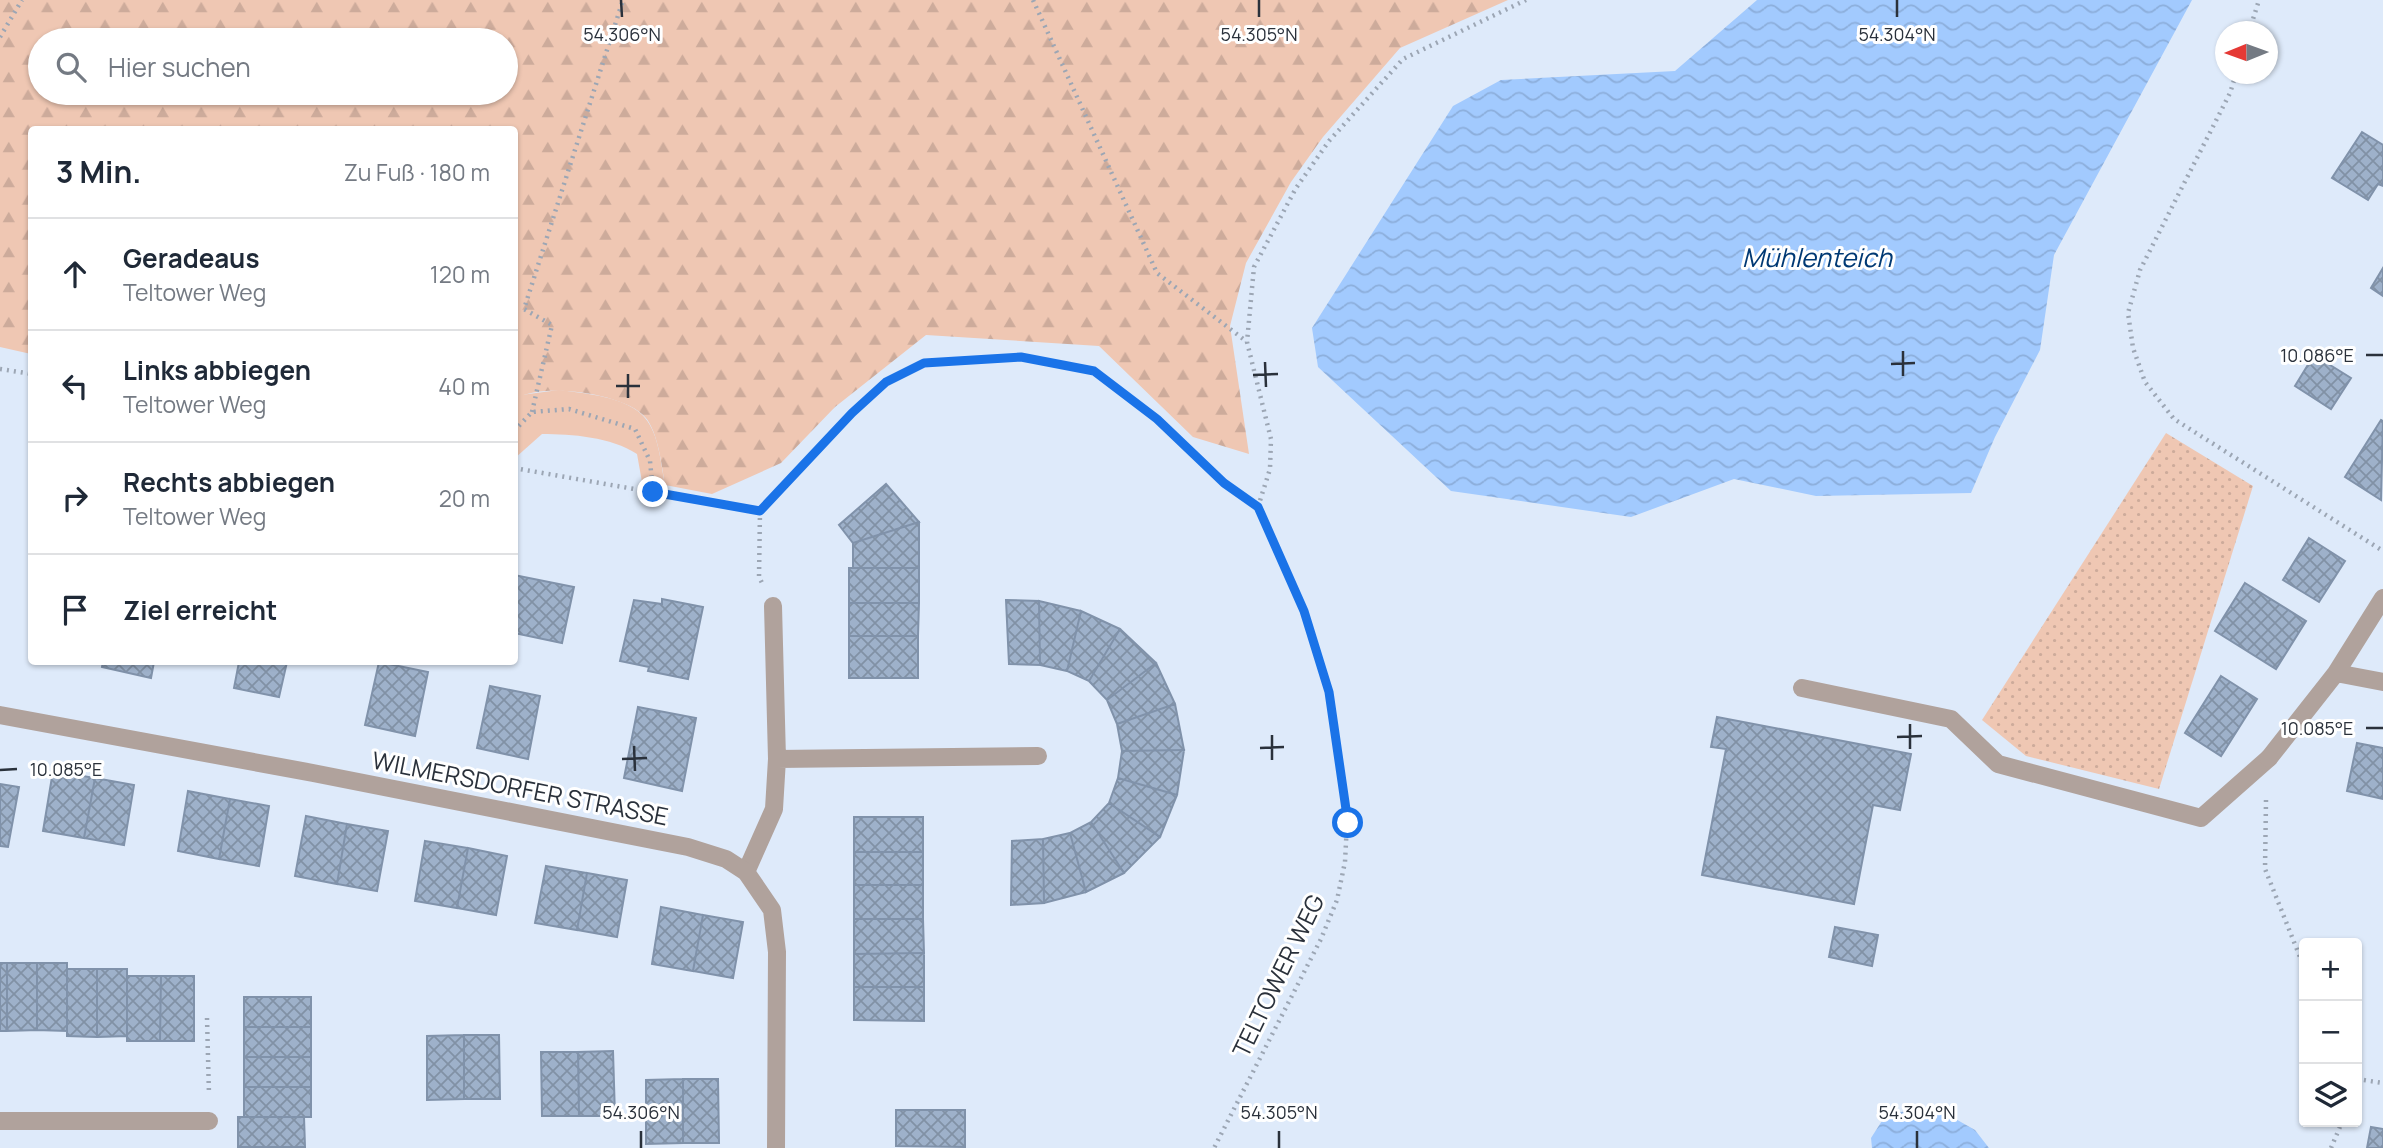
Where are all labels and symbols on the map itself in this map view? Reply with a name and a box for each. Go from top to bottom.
north arrow [2215,21,2278,84]
text: 54.306°N [583,22,661,46]
text: 54.305°N [1221,22,1297,46]
text: 54.304°N [1858,22,1936,46]
water label: Mühlenteich [1742,239,1894,275]
text: 10.086°E [2280,343,2354,367]
route end [637,476,668,507]
text: 10.085°E [2281,716,2353,740]
street label: WILMERSDORFER STRASSE [369,743,671,832]
text: 10.085°E [30,757,102,781]
route start [1332,807,1363,838]
street label: TELTOWER WEG [1224,888,1331,1062]
text: 54.306°N [602,1100,680,1124]
text: 54.305°N [1241,1100,1317,1124]
text: 54.304°N [1878,1100,1956,1124]

